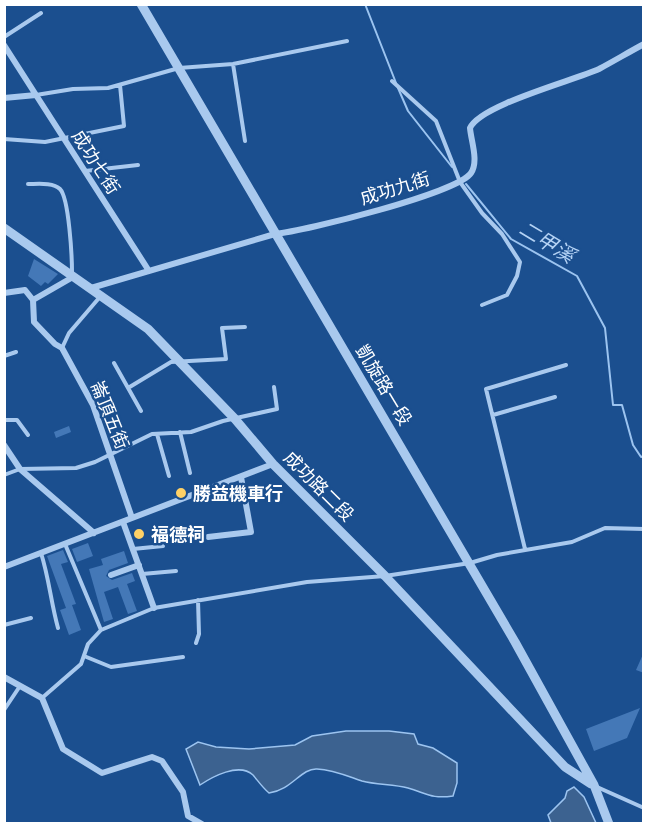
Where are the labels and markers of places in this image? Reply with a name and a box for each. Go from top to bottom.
place label: 勝益機車行 [193,483,283,504]
marker: 勝益機車行 [174,486,188,500]
place label: 福德祠 [151,524,205,545]
marker: 福德祠 [132,527,146,541]

